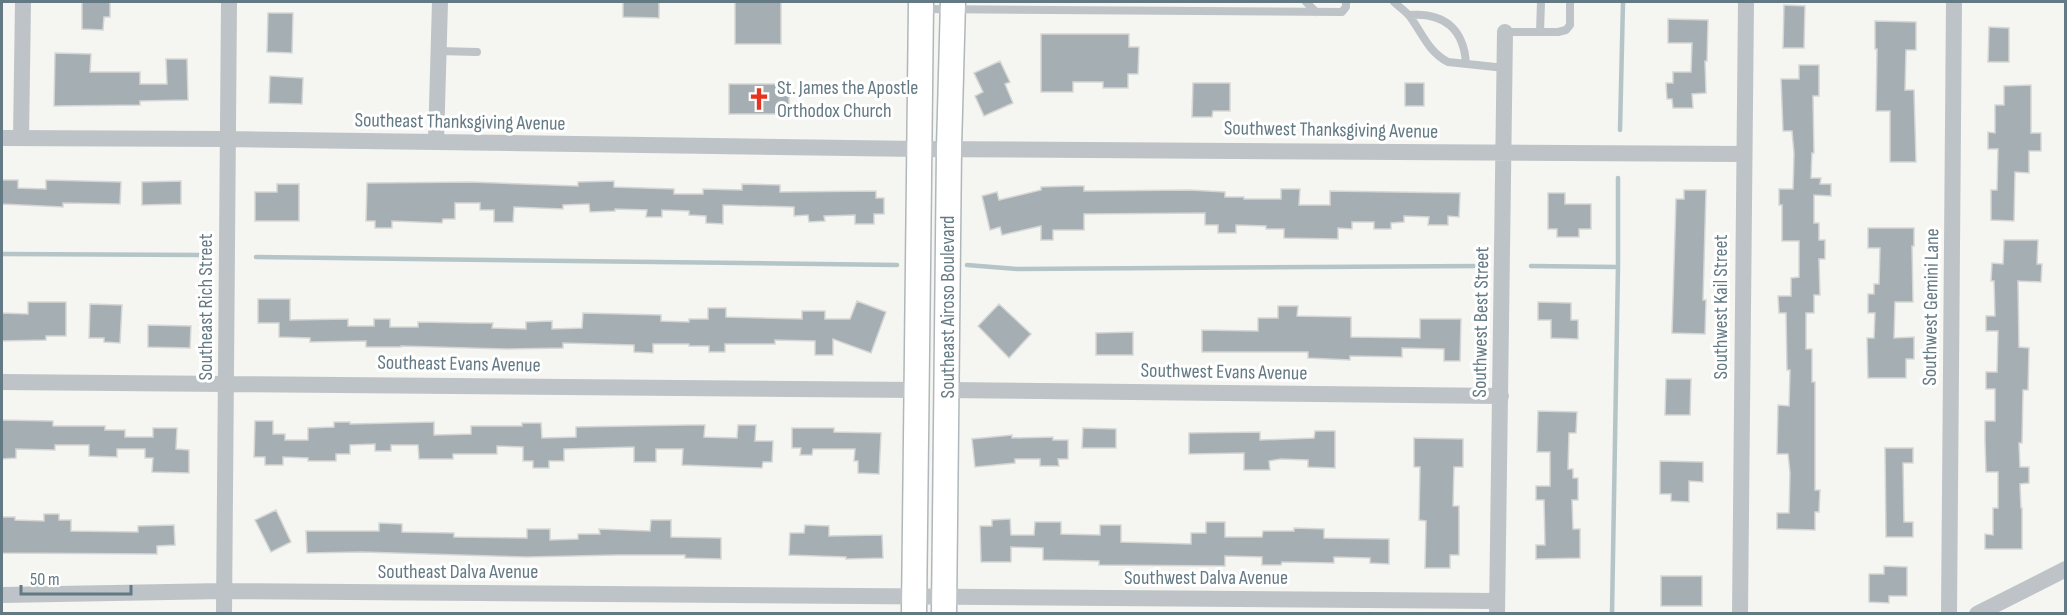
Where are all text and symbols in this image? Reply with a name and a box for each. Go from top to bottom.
place label: St. James the Apostle Orthodox Church [777,76,918,123]
church icon: St. James the Apostle Orthodox Church [746,86,772,112]
street label: Southeast Thanksgiving Avenue [354,108,566,136]
street label: Southwest Thanksgiving Avenue [1224,116,1438,144]
street label: Southeast Airoso Boulevard [936,216,960,398]
street label: Southwest Gemini Lane [1918,228,1944,386]
street label: Southeast Rich Street [194,234,218,380]
street label: Southwest Kail Street [1709,235,1733,379]
street label: Southwest Best Street [1468,246,1494,398]
street label: Southeast Evans Avenue [377,351,541,377]
street label: Southwest Evans Avenue [1140,359,1308,385]
scale bar [21,558,130,596]
street label: Southeast Dalva Avenue [378,560,538,584]
street label: Southwest Dalva Avenue [1124,566,1288,590]
text: 50 m [30,569,60,590]

